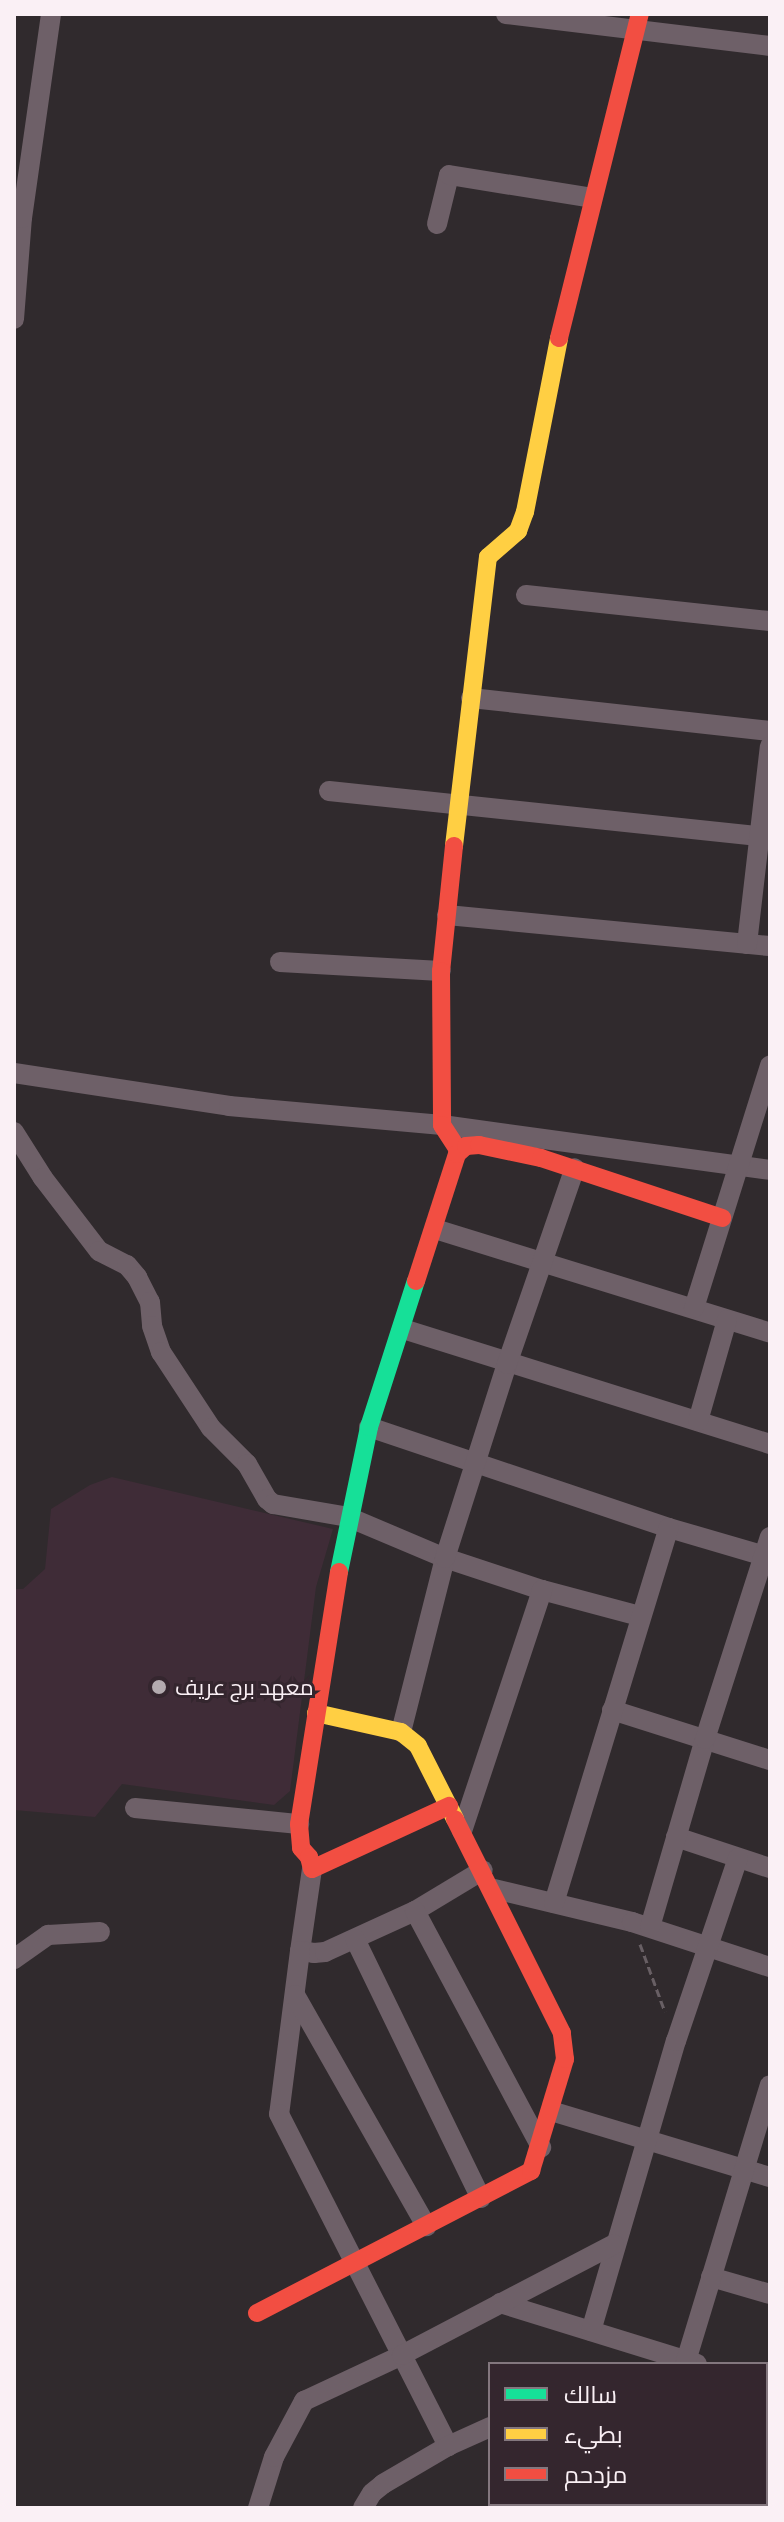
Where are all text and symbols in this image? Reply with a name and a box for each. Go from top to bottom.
place label: معهد برج عريف [175,1674,314,1700]
marker: معهد برج عريف [150,1678,168,1696]
legend [488,2362,768,2506]
text: سالك [564,2379,617,2408]
text: بطيء [564,2419,623,2448]
text: مزدحم [564,2459,627,2488]

